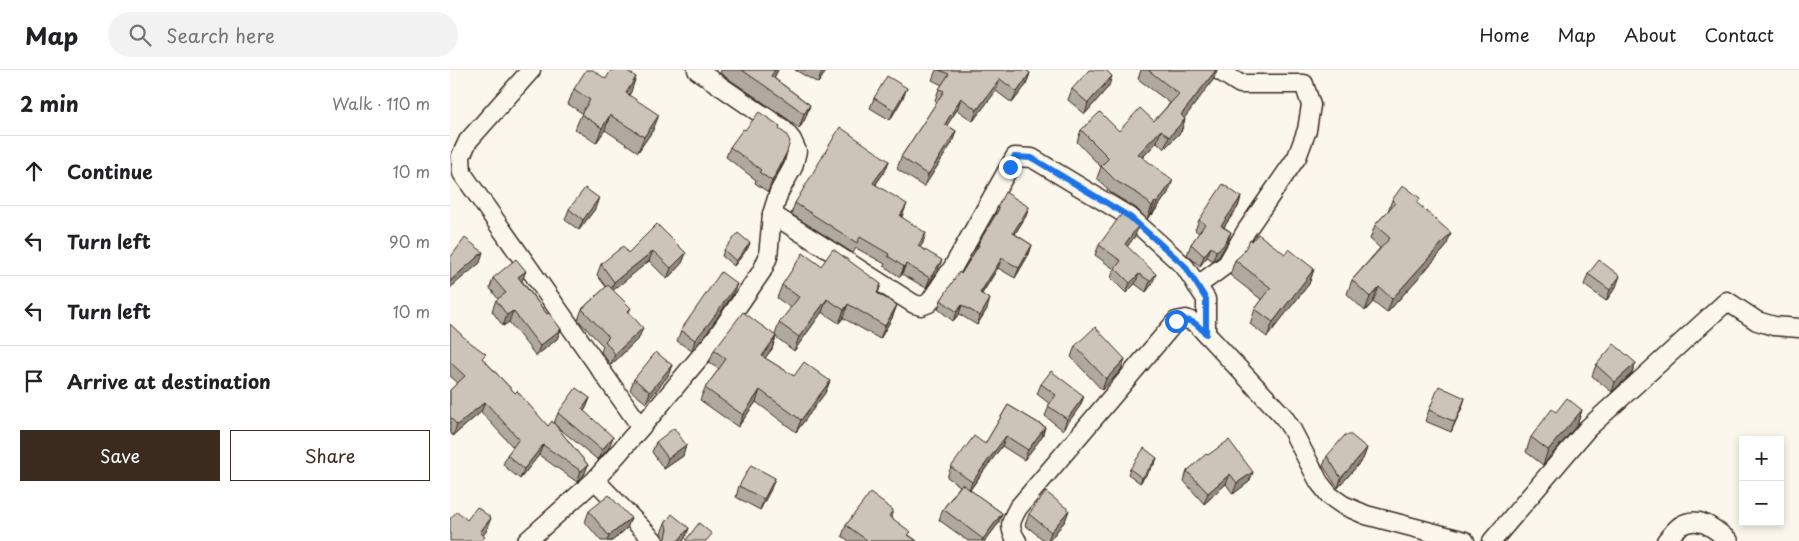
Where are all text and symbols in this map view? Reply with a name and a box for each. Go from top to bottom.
search box [108,12,458,57]
text: Map [25,17,78,53]
icon: search [126,21,154,49]
text: Search here [166,21,275,49]
text: Home [1479,21,1529,48]
text: Map [1557,21,1596,48]
text: About [1624,21,1676,48]
text: Contact [1704,21,1774,48]
text: 2 min [20,87,79,119]
text: Walk · 110 m [332,91,430,115]
route end [999,156,1022,179]
icon: ahead [20,157,48,185]
text: Continue [67,157,153,185]
text: 10 m [393,159,430,183]
icon: left [20,227,48,255]
text: Turn left [67,227,151,255]
text: 90 m [389,229,430,253]
icon: left [20,297,48,325]
text: Turn left [67,297,151,325]
text: 10 m [393,299,430,323]
route start [1165,310,1188,333]
icon: arrive [20,367,48,395]
text: Arrive at destination [67,367,271,395]
button: Save [20,430,220,481]
button: Share [230,430,430,481]
map controls [1739,436,1784,526]
button: + [1739,436,1784,481]
button: − [1739,481,1784,526]

